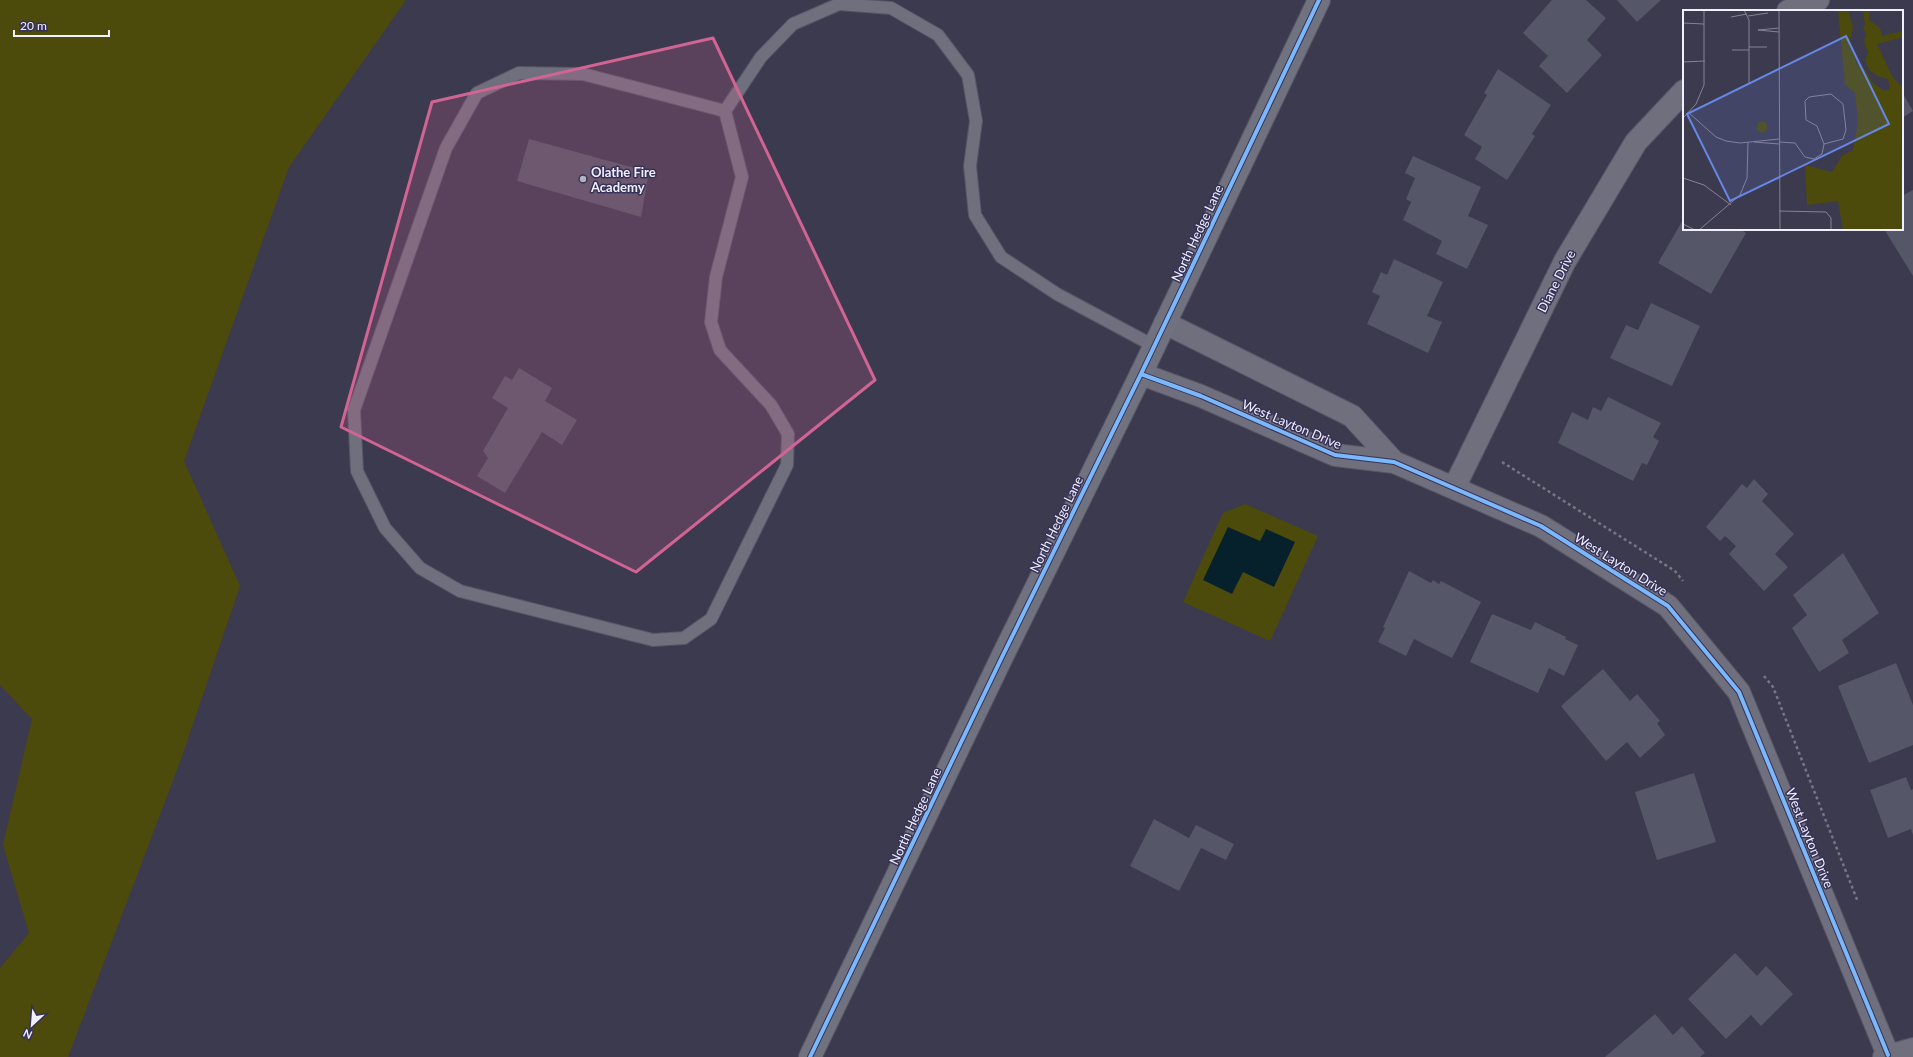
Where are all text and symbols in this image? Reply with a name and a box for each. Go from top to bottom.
inset map [1683,10,1903,230]
scale bar [14,12,109,38]
text: 20 m [20,18,47,33]
place label: Olathe Fire Academy [590,164,656,195]
marker: Olathe Fire Academy [578,174,588,184]
street label: North Hedge Lane [1168,182,1227,284]
street label: Diane Drive [1533,247,1579,315]
street label: West Layton Drive [1240,396,1344,452]
street label: North Hedge Lane [1026,473,1086,575]
street label: West Layton Drive [1572,529,1670,599]
street label: North Hedge Lane [886,765,945,867]
street label: West Layton Drive [1783,786,1837,890]
north arrow [12,1005,52,1045]
text: N [21,1027,34,1042]

